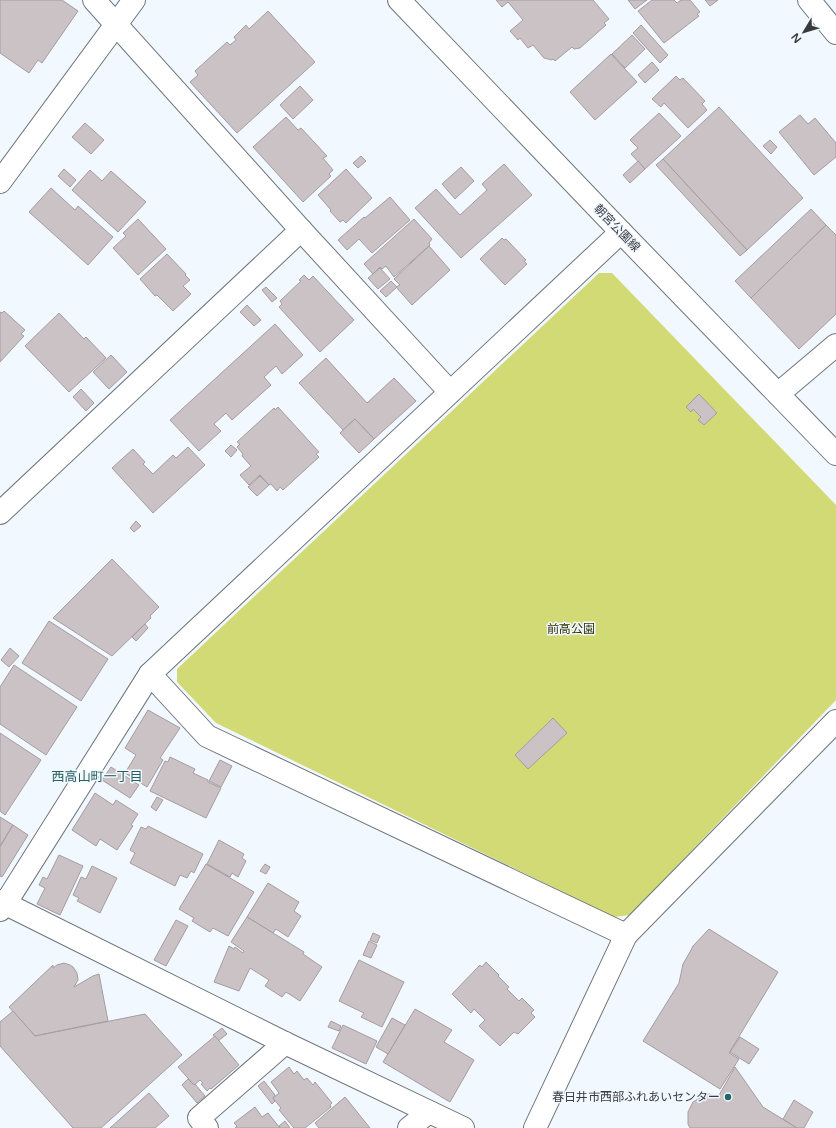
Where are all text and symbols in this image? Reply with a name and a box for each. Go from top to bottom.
north arrow [784,12,824,52]
text: N [789,30,804,45]
street label: 朝宮公園線 [591,202,643,254]
park label: 前高公園 [547,622,595,636]
district label: 西高山町一丁目 [51,769,143,785]
place label: 春日井市西部ふれあいセンター [552,1090,720,1104]
marker: 春日井市西部ふれあいセンター [723,1092,733,1102]

